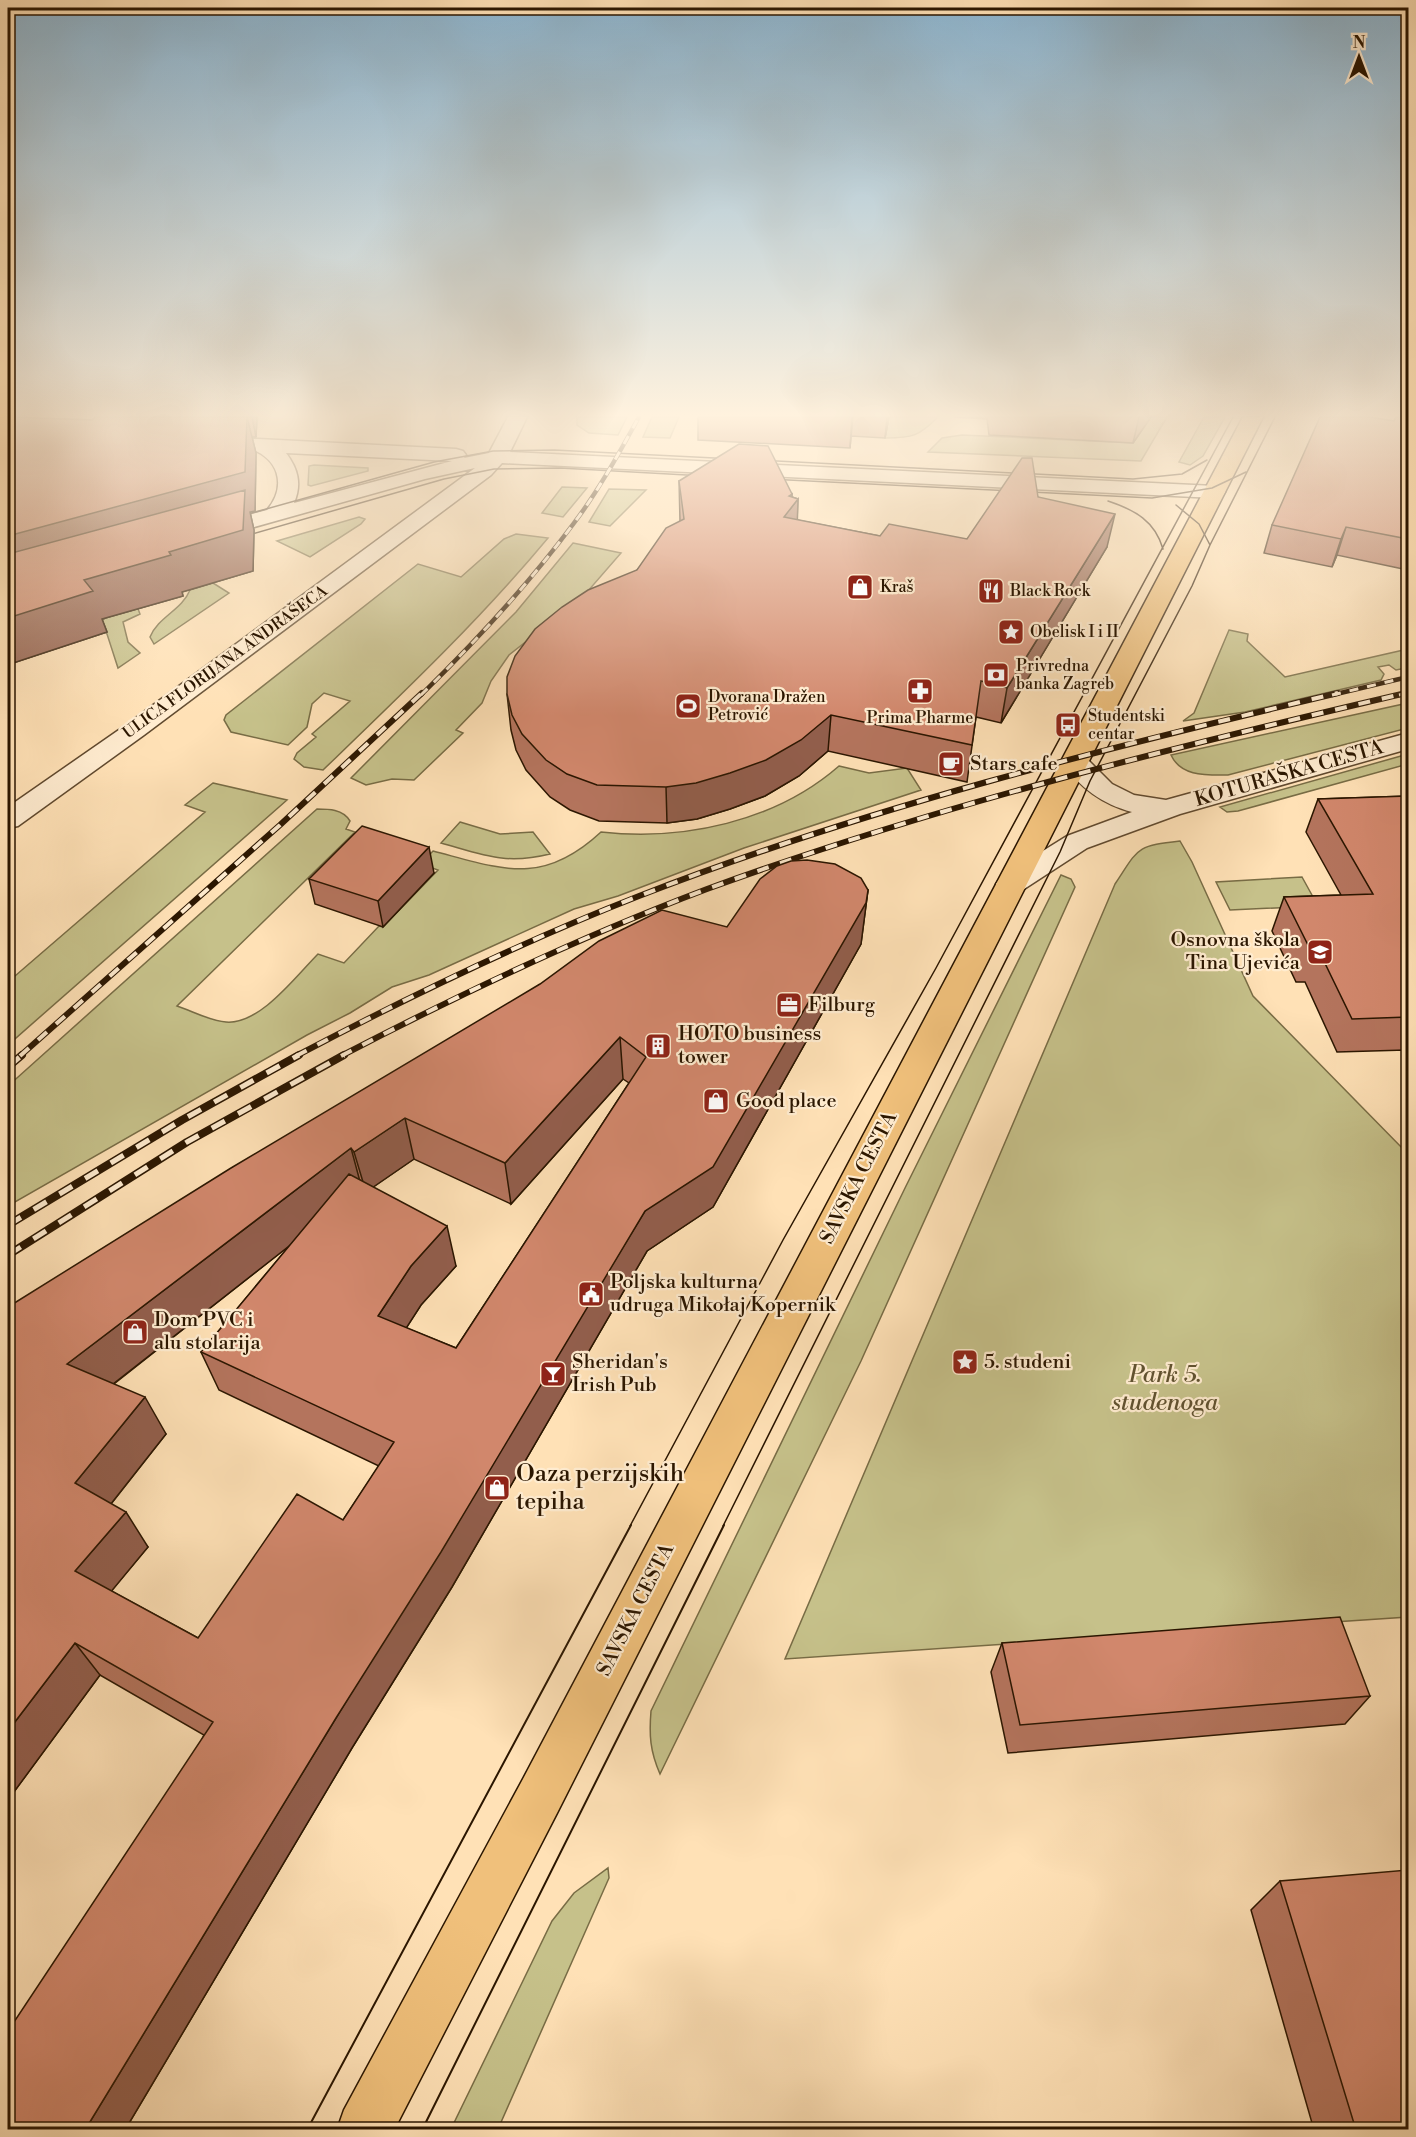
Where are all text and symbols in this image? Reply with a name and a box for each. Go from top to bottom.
north arrow [1329,27,1389,87]
text: N [1353,33,1366,53]
shop icon: Kraš [845,572,875,602]
restaurant icon: Black Rock [976,576,1006,606]
place label: Kraš [880,577,914,597]
street label: ULICA FLORIJANA ANDRAŠECA [118,579,332,743]
place label: Black Rock [1009,581,1092,601]
place icon: Obelisk I i II [996,617,1026,647]
place label: Obelisk I i II [1030,622,1118,642]
place label: Privredna banka Zagreb [1016,656,1114,694]
bank icon: Privredna banka Zagreb [981,660,1011,690]
pharmacy icon: Prima Pharme [905,676,935,706]
place label: Dvorana Dražen Petrović [708,687,826,725]
sports icon: Dvorana Dražen Petrović [673,691,703,721]
place label: Studentski centar [1088,706,1165,744]
place label: Prima Pharme [867,708,973,728]
bus stop icon: Studentski centar [1053,710,1083,740]
street label: KOTURAŠKA CESTA [1192,734,1387,813]
cafe icon: Stars cafe [936,749,966,779]
place label: Stars cafe [970,752,1058,777]
place label: Osnovna škola Tina Ujevića [1170,928,1301,976]
school or university icon: Osnovna škola Tina Ujevića [1305,937,1335,967]
office icon: Filburg [774,990,804,1020]
place label: Filburg [808,993,876,1018]
place label: HOTO business tower [678,1022,821,1070]
building icon: HOTO business tower [643,1031,673,1061]
shop icon: Good place [701,1086,731,1116]
place label: Good place [736,1089,837,1114]
street label: SAVSKA CESTA [815,1106,904,1248]
place label: Poljska kulturna udruga Mikołaj Kopernik [610,1270,837,1318]
public building icon: Poljska kulturna udruga Mikołaj Kopernik [576,1279,606,1309]
place label: Dom PVC i alu stolarija [154,1308,261,1356]
shop icon: Dom PVC i alu stolarija [120,1317,150,1347]
place icon: 5. studeni [950,1347,980,1377]
place label: Sheridan's Irish Pub [572,1350,668,1398]
place label: 5. studeni [984,1350,1071,1375]
bar icon: Sheridan's Irish Pub [538,1359,568,1389]
park label: Park 5. studenoga [1111,1360,1219,1418]
place label: Oaza perzijskih tepiha [516,1459,684,1517]
shop icon: Oaza perzijskih tepiha [482,1473,512,1503]
street label: SAVSKA CESTA [592,1538,681,1680]

